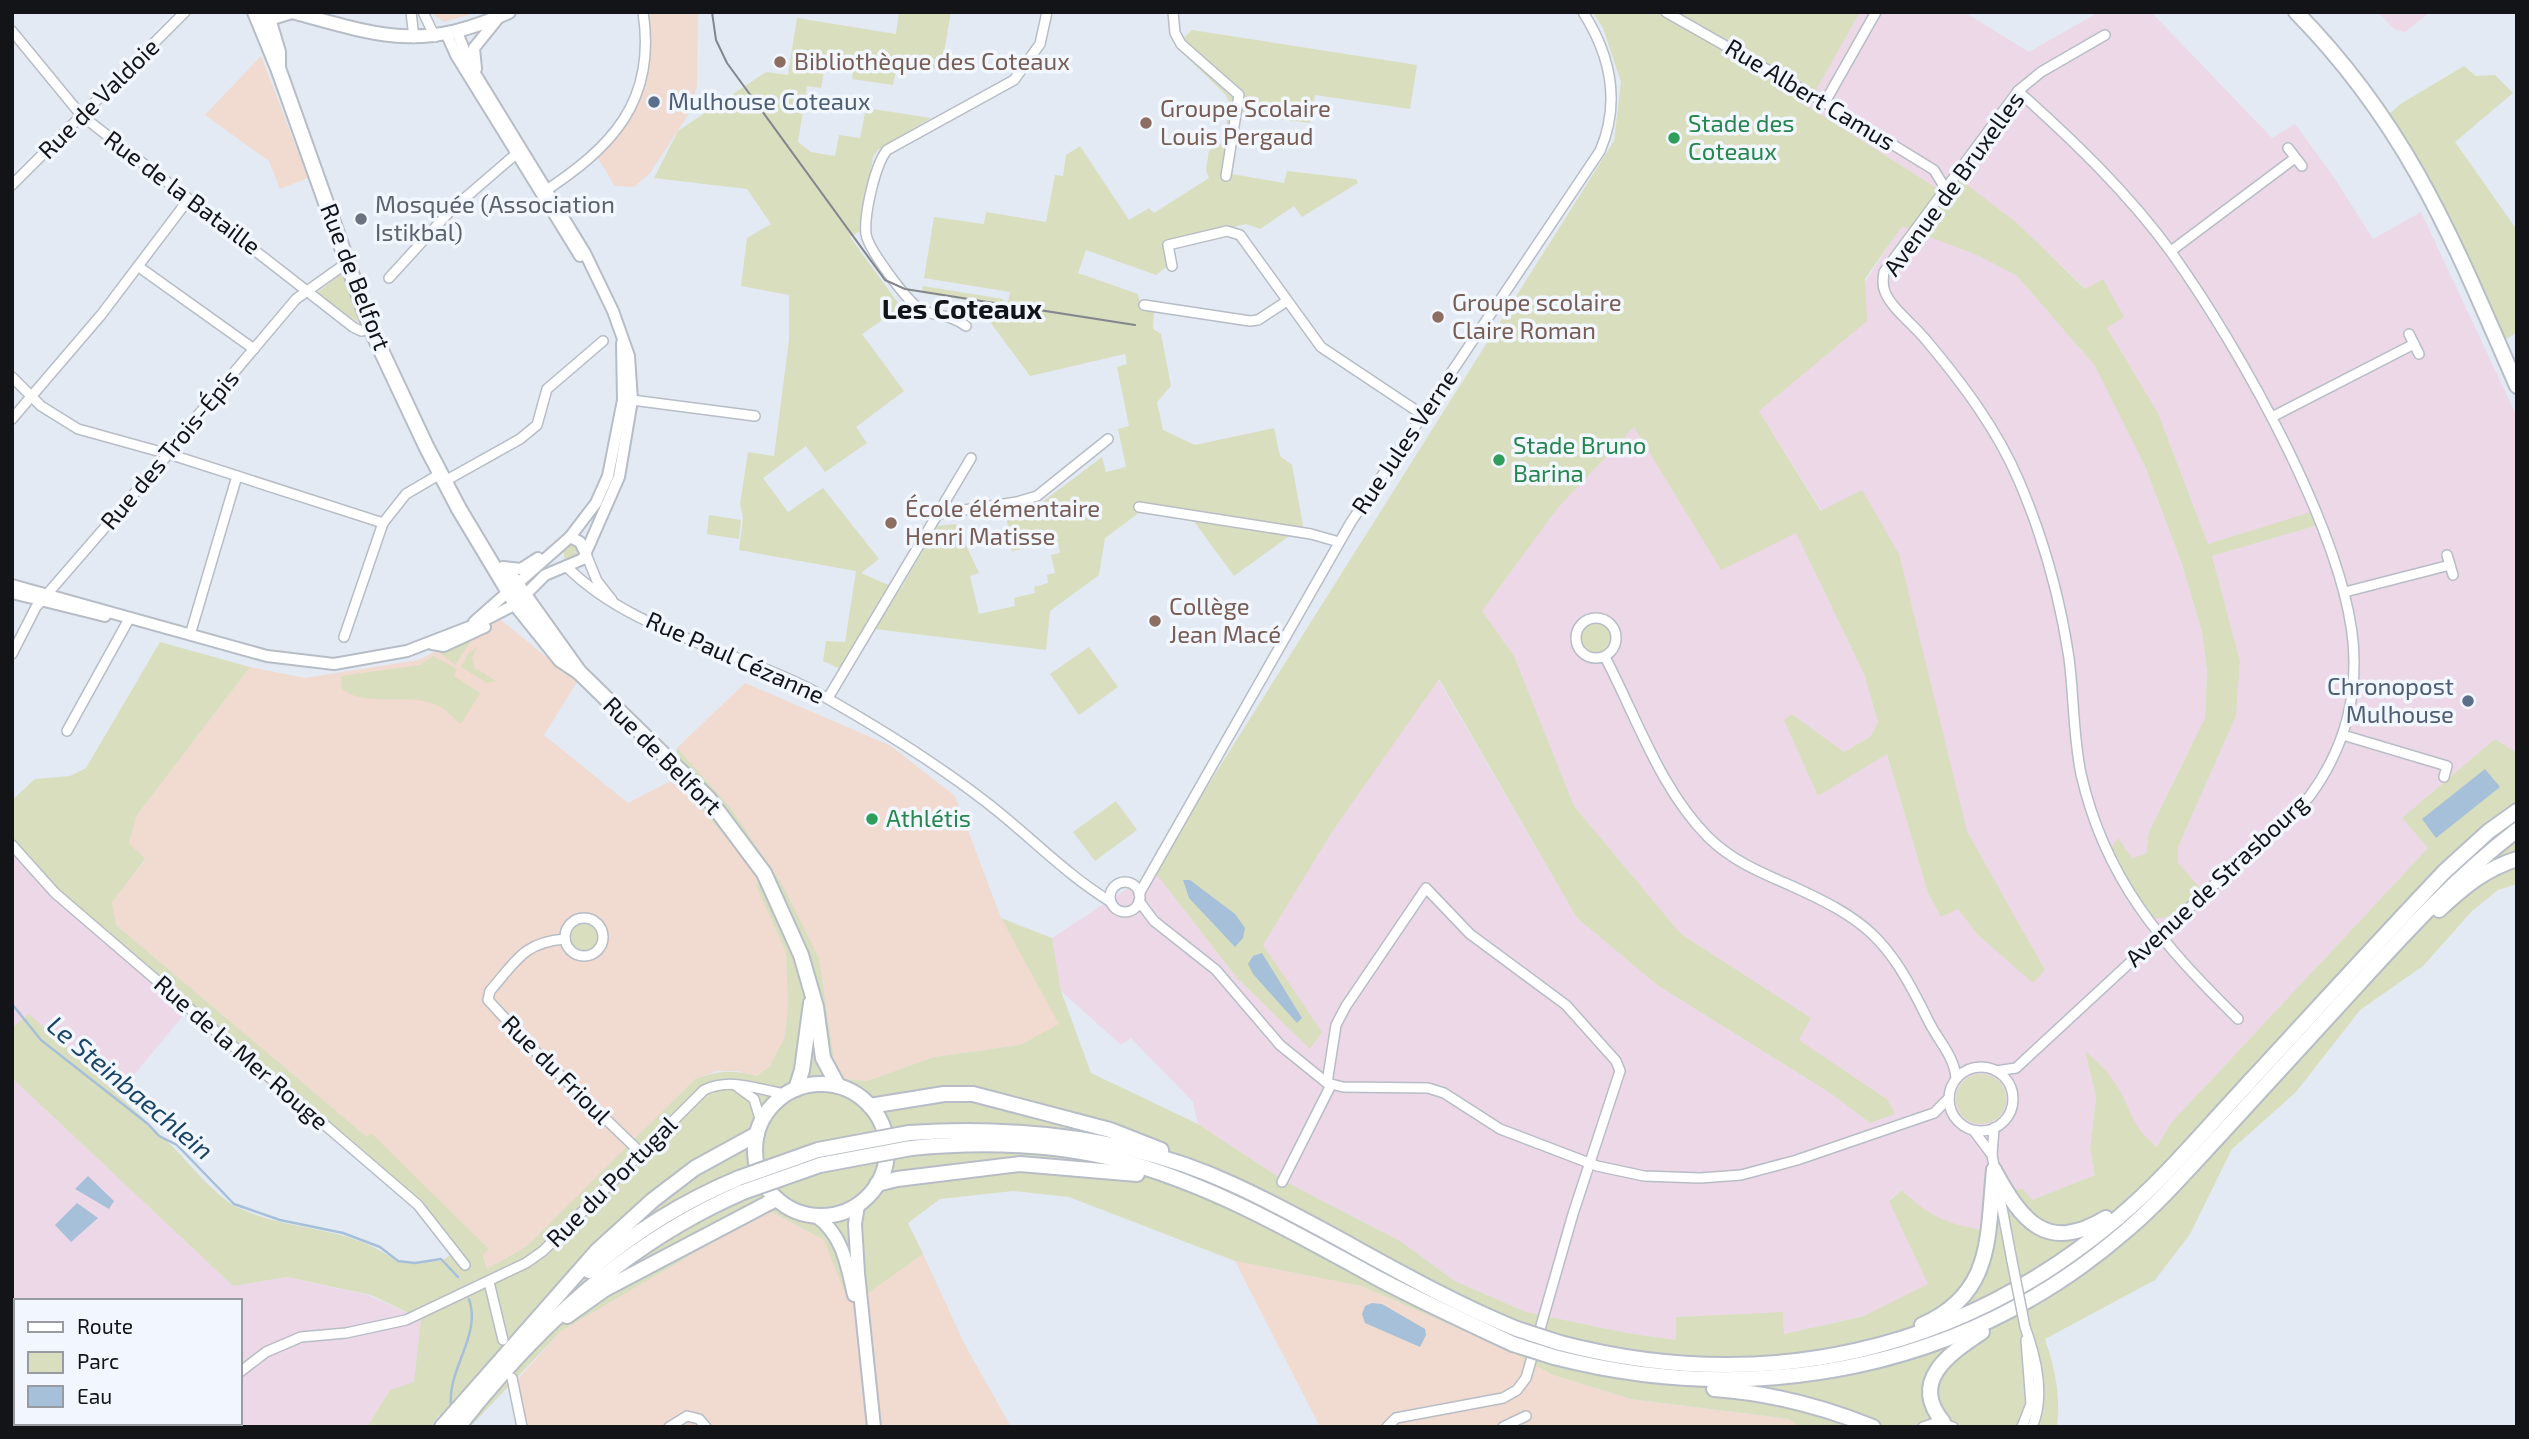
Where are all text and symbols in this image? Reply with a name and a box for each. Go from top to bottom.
street label: Rue de Valdoie [32,32,164,164]
street label: Rue Albert Camus [1721,32,1901,156]
place label: Bibliothèque des Coteaux [794,46,1070,75]
marker: Bibliothèque des Coteaux [772,54,788,70]
street label: Avenue de Bruxelles [1876,85,2029,281]
place label: Mulhouse Coteaux [668,86,871,115]
place label: Groupe Scolaire Louis Pergaud [1160,93,1331,150]
marker: Mulhouse Coteaux [646,94,662,110]
place label: Stade des Coteaux [1688,108,1794,165]
marker: Groupe Scolaire Louis Pergaud [1138,115,1154,131]
street label: Rue de la Bataille [99,124,267,260]
marker: Stade des Coteaux [1666,130,1682,146]
place label: Mosquée (Association Istikbal) [375,189,615,246]
street label: Rue de Belfort [315,199,398,354]
marker: Mosquée (Association Istikbal) [353,211,369,227]
place label: Groupe scolaire Claire Roman [1452,287,1622,344]
district label: Les Coteaux [882,291,1042,325]
marker: Groupe scolaire Claire Roman [1430,309,1446,325]
street label: Rue des Trois-Épis [94,363,244,535]
street label: Rue Jules Verne [1345,363,1463,519]
place label: Stade Bruno Barina [1513,430,1646,487]
marker: Stade Bruno Barina [1491,452,1507,468]
place label: École élémentaire Henri Matisse [905,493,1100,550]
marker: École élémentaire Henri Matisse [883,515,899,531]
place label: Collège Jean Macé [1169,591,1281,648]
street label: Rue Paul Cézanne [642,604,829,709]
marker: Collège Jean Macé [1147,613,1163,629]
place label: Chronopost Mulhouse [2327,671,2454,728]
street label: Rue de Belfort [598,690,728,820]
marker: Chronopost Mulhouse [2460,693,2476,709]
street label: Avenue de Strasbourg [2119,788,2313,972]
place label: Athlétis [886,803,971,832]
marker: Athlétis [864,811,880,827]
street label: Rue de la Mer Rouge [149,968,335,1135]
street label: Rue du Frioul [497,1008,618,1129]
water label: Le Steinbaechlein [42,1009,220,1165]
street label: Rue du Portugal [539,1109,682,1252]
legend [14,1299,242,1425]
text: Route [77,1313,133,1338]
text: Parc [77,1348,119,1373]
text: Eau [77,1383,112,1408]

